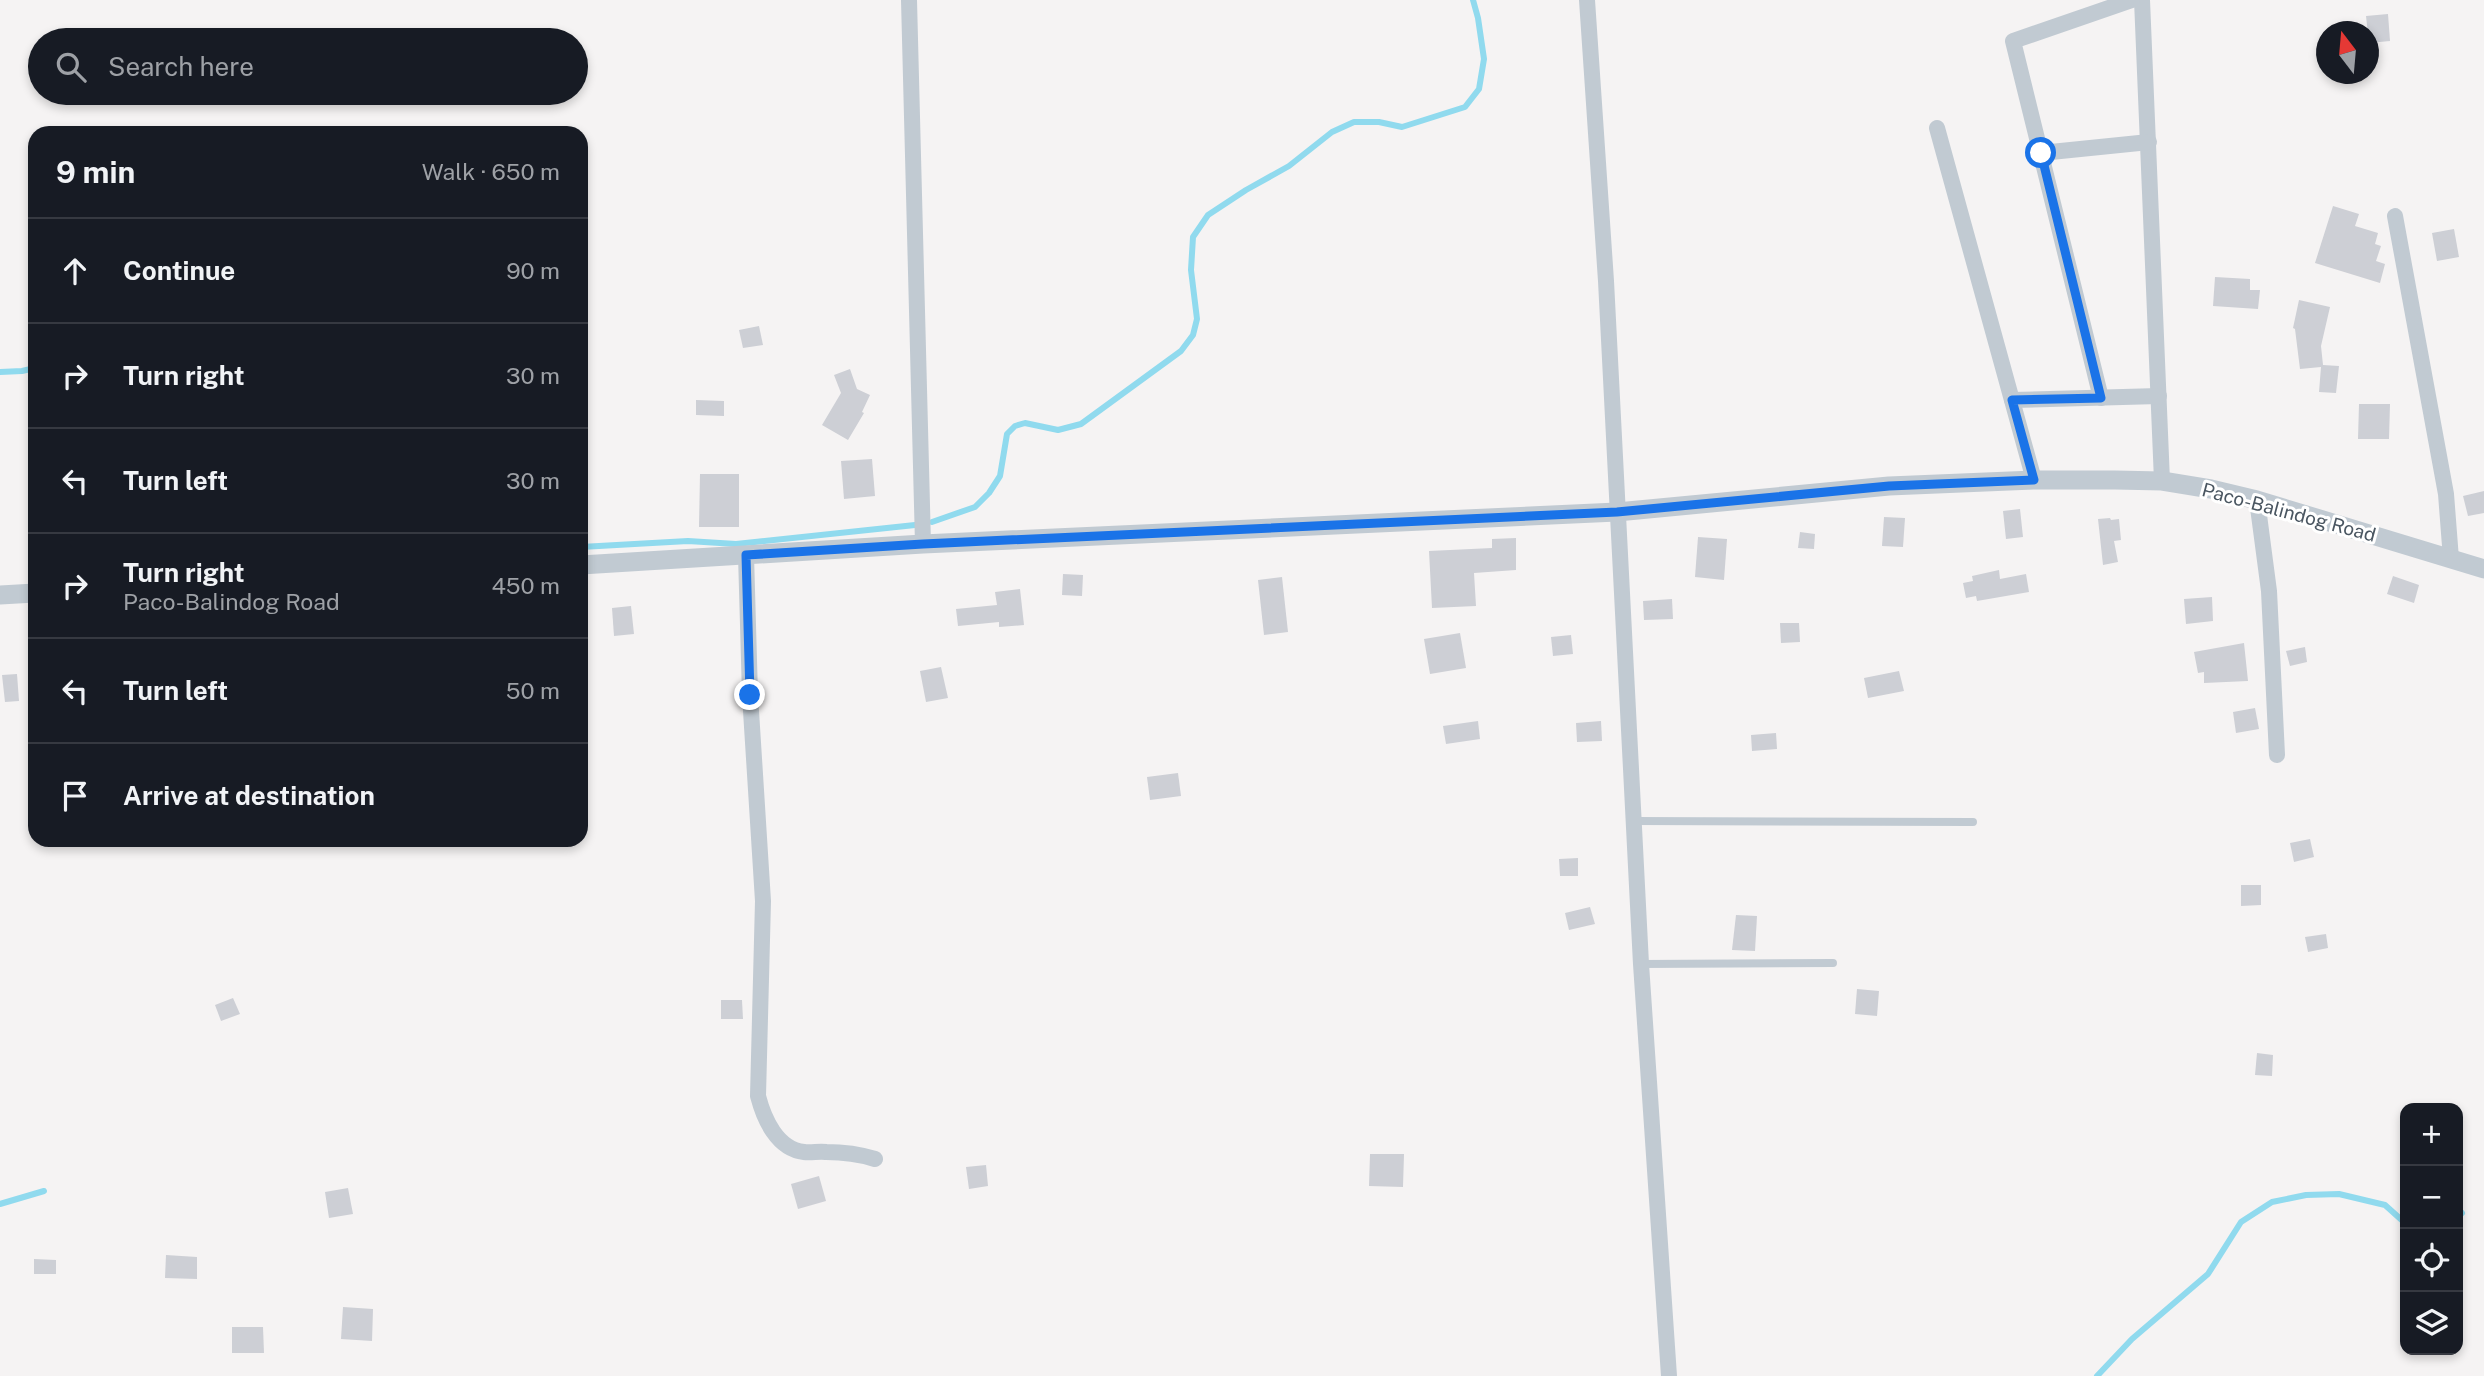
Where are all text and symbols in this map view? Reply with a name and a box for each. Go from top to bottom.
north arrow [2316,21,2379,84]
search box [28,28,588,105]
icon: search [52,48,90,86]
text: Search here [108,51,254,82]
route start [2025,137,2056,168]
text: 9 min [56,154,135,190]
text: Walk · 650 m [422,158,560,185]
icon: ahead [56,252,94,290]
text: Continue [123,255,235,286]
text: 90 m [506,257,560,284]
icon: right [56,357,94,395]
text: Turn right [123,360,245,391]
text: 30 m [506,362,560,389]
icon: left [56,462,94,500]
text: Turn left [123,465,228,496]
text: 30 m [506,467,560,494]
street label: Paco-Balindog Road [2200,478,2378,546]
text: Turn right [123,557,245,588]
icon: right [56,567,94,605]
text: 450 m [491,572,560,599]
text: Paco-Balindog Road [123,588,340,615]
icon: left [56,672,94,710]
text: Turn left [123,675,228,706]
text: 50 m [506,677,560,704]
route end [734,679,765,710]
icon: arrive [56,777,94,815]
text: Arrive at destination [123,780,375,811]
map controls [2400,1103,2463,1355]
button: + [2400,1103,2463,1166]
button: − [2400,1166,2463,1229]
button: locate [2400,1229,2463,1292]
button: layers [2400,1292,2463,1355]

